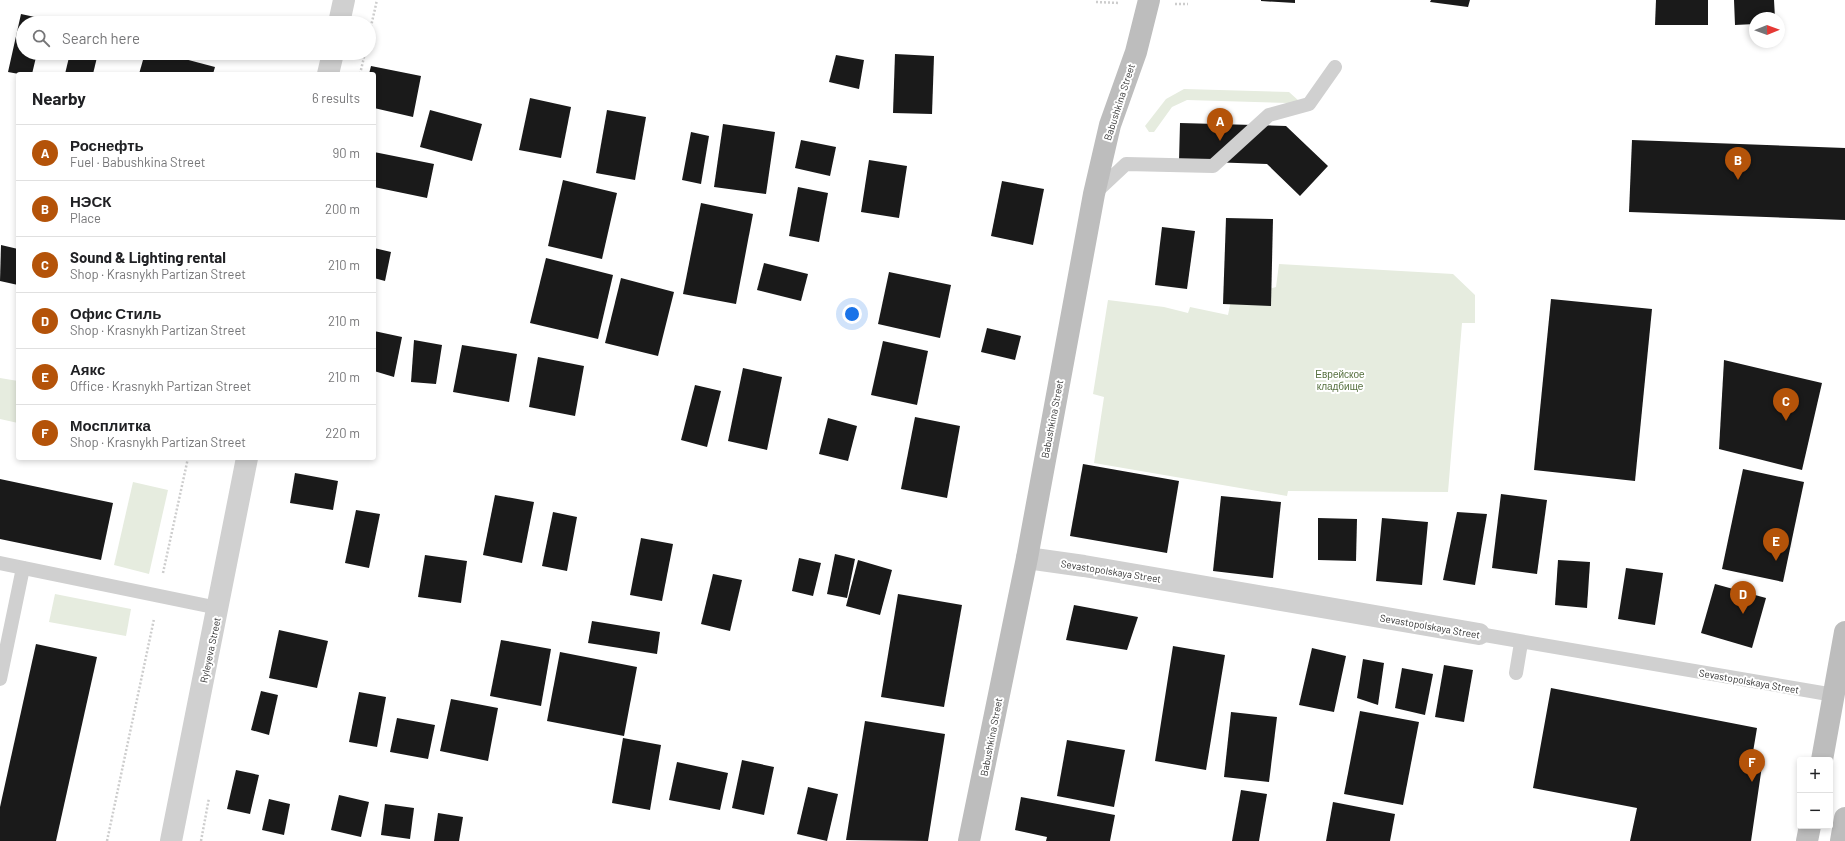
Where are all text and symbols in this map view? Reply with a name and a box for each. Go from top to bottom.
north arrow [1749,12,1785,48]
search box [16,16,376,60]
icon: search [30,27,52,49]
text: Search here [62,29,140,47]
street label: Babushkina Street [1101,62,1137,142]
text: Nearby [32,88,86,108]
text: 6 results [312,90,360,106]
pin: A [1207,108,1233,141]
text: Роснефть [70,136,144,154]
text: A [41,145,49,161]
text: 90 m [333,145,360,161]
pin: B [1725,147,1751,180]
text: Fuel · Babushkina Street [70,154,206,170]
text: НЭСК [70,192,112,210]
text: B [41,201,49,217]
text: 200 m [325,201,360,217]
text: Place [70,210,101,226]
text: Sound & Lighting rental [70,248,226,266]
text: C [41,257,49,273]
text: 210 m [328,257,360,273]
text: Shop · Krasnykh Partizan Street [70,266,246,282]
text: Офис Стиль [70,304,162,322]
your location [842,304,862,324]
text: D [41,313,49,329]
text: 210 m [328,313,360,329]
text: Shop · Krasnykh Partizan Street [70,322,246,338]
text: Аякс [70,360,105,378]
park label: Еврейское кладбище [1315,368,1365,392]
text: E [41,369,49,385]
text: 210 m [328,369,360,385]
text: Office · Krasnykh Partizan Street [70,378,251,394]
street label: Babushkina Street [1039,378,1066,459]
pin: C [1773,388,1799,421]
text: Мосплитка [70,416,151,434]
text: F [41,425,49,441]
text: 220 m [325,425,360,441]
text: Shop · Krasnykh Partizan Street [70,434,246,450]
pin: E [1763,528,1789,561]
street label: Sevastopolskaya Street [1060,557,1162,585]
pin: D [1730,581,1756,614]
street label: Sevastopolskaya Street [1379,611,1481,641]
street label: Ryleyeva Street [197,616,223,684]
street label: Sevastopolskaya Street [1698,666,1800,696]
street label: Babushkina Street [978,696,1005,777]
pin: F [1739,749,1765,782]
map controls [1797,757,1833,829]
button: + [1797,757,1833,793]
button: − [1797,793,1833,829]

